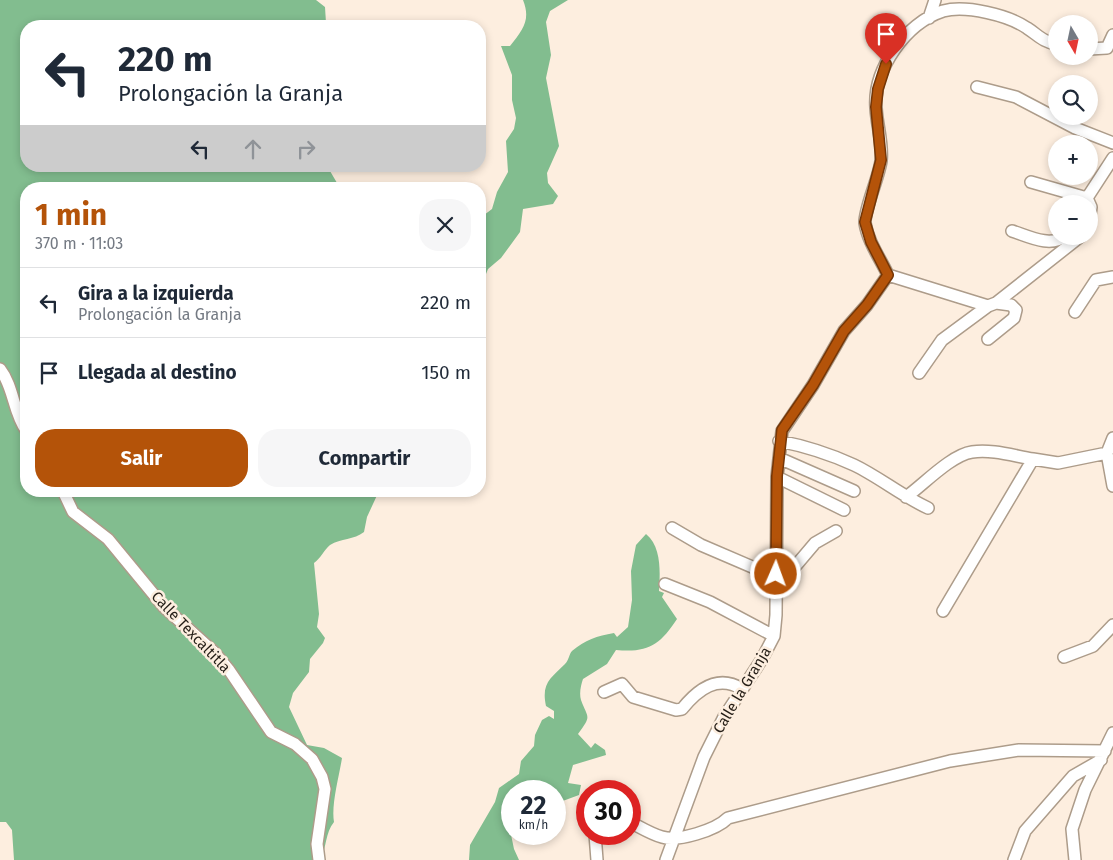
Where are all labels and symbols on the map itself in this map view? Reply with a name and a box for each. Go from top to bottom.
pin [865,13,907,64]
north arrow [1048,15,1098,65]
position arrow [749,547,801,599]
street label: Calle Texcaltitla [148,588,234,676]
street label: Calle la Granja [709,644,775,736]
speed limit sign: 30 [576,780,641,845]

